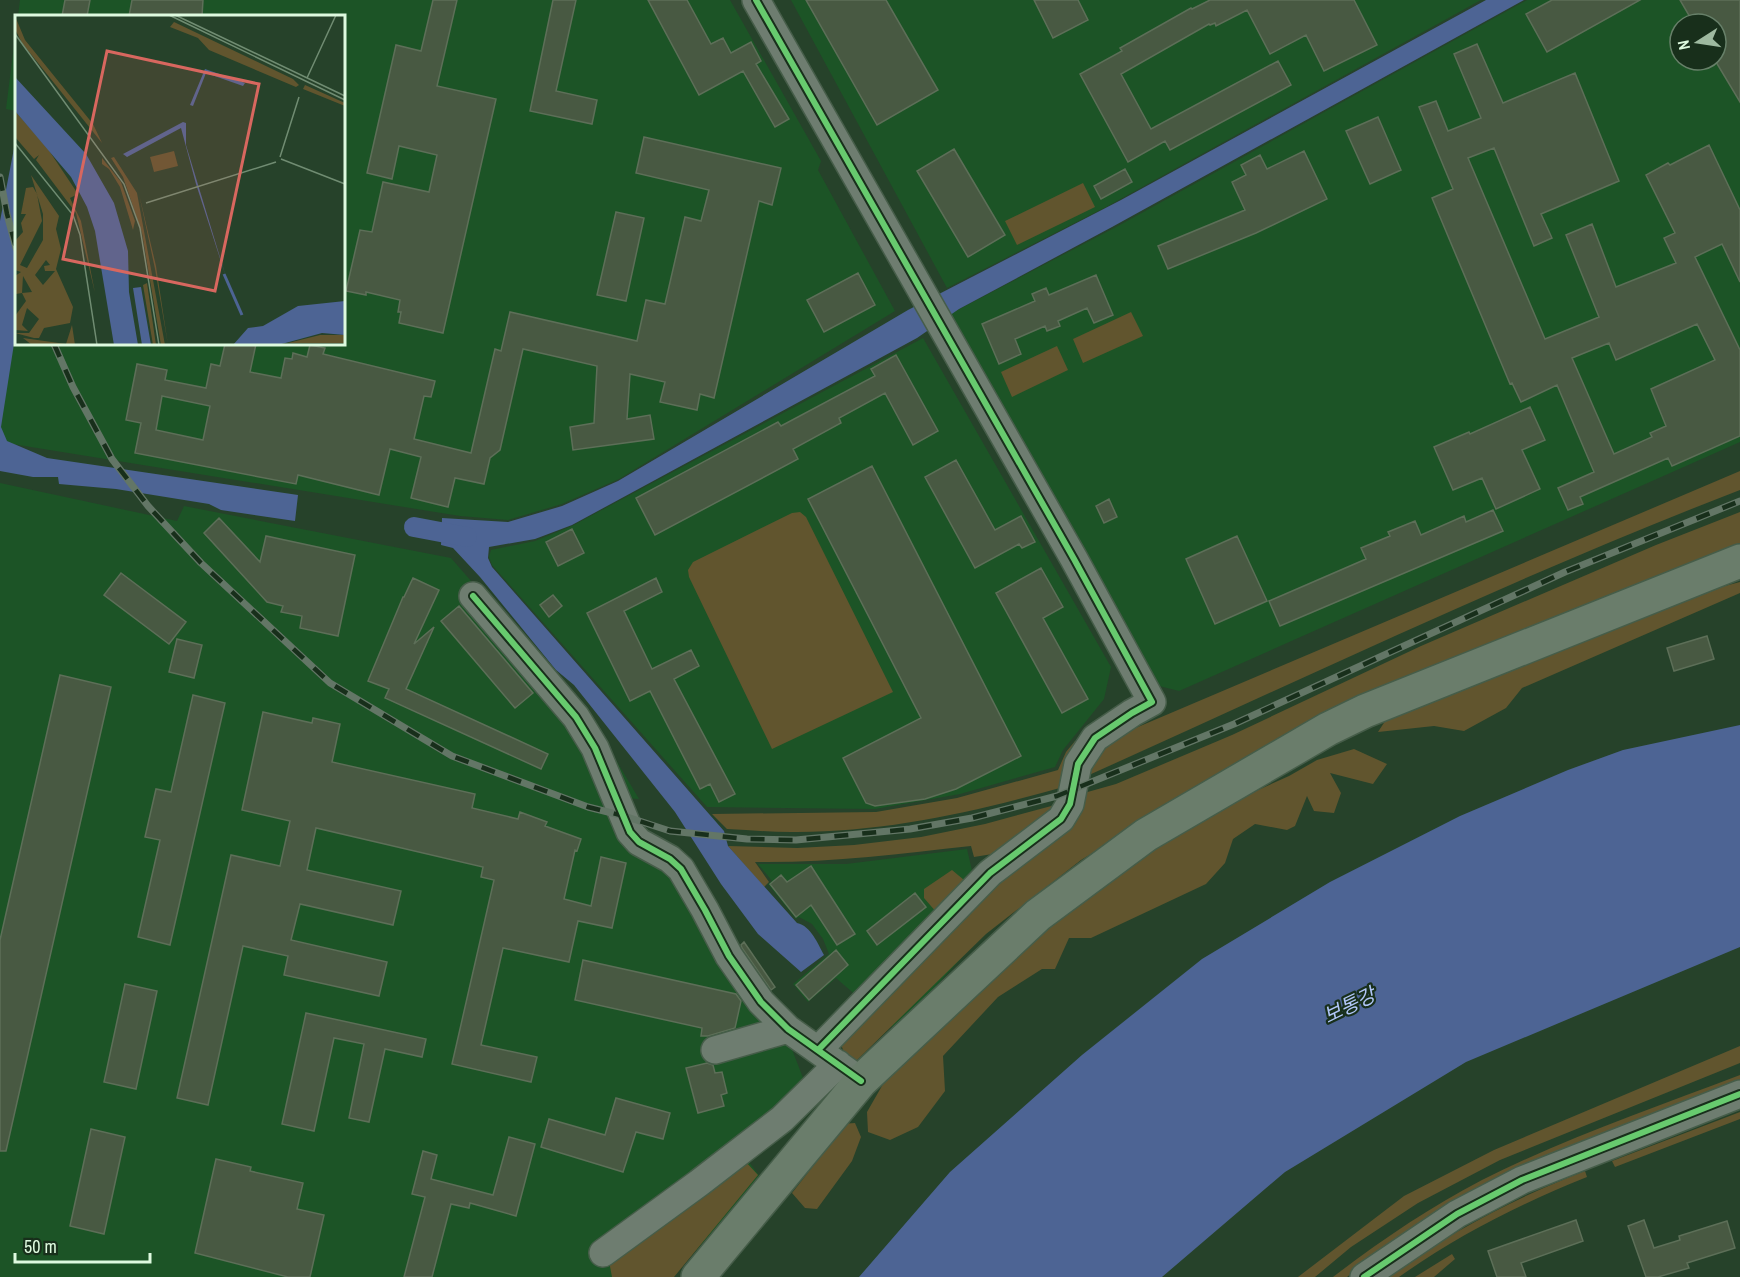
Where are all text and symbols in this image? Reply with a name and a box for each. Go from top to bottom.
north arrow [1668,12,1728,72]
inset map [15,15,345,345]
text: N [1672,38,1695,52]
water label: 보통강 [1318,980,1382,1029]
scale bar [15,1226,150,1264]
text: 50 m [24,1234,57,1259]

